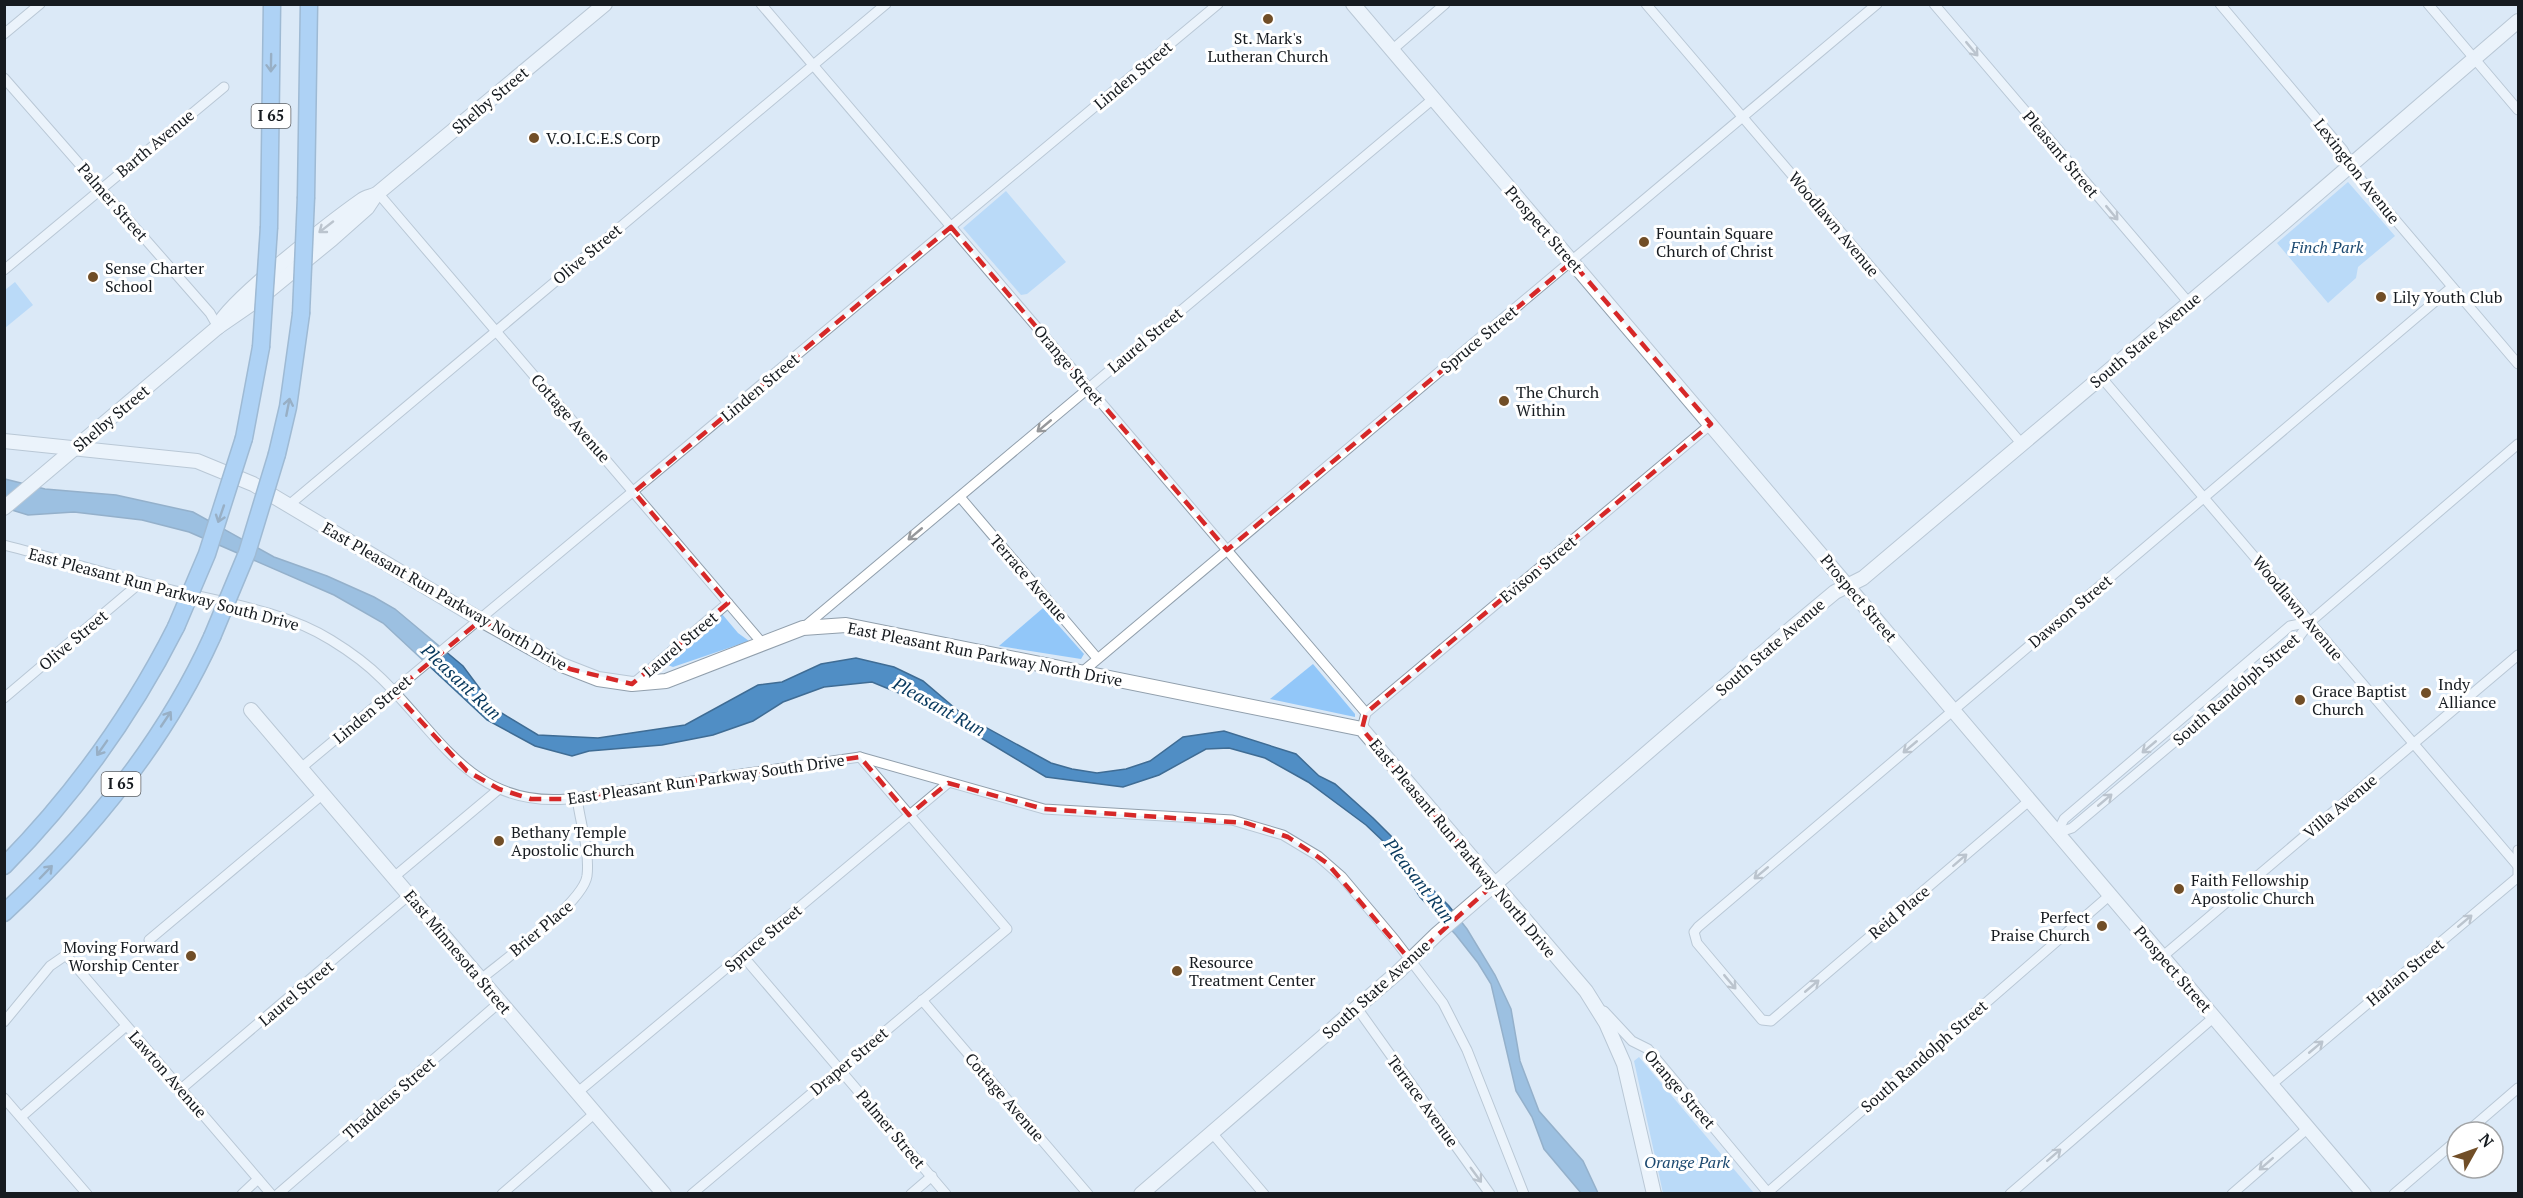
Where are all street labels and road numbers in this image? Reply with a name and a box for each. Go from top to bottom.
street label: Linden Street [1089,36,1177,114]
street label: Shelby Street [447,61,533,139]
street label: Barth Avenue [111,104,199,182]
road number: I 65 [252,104,290,128]
street label: Pleasant Street [2018,106,2104,202]
street label: Lexington Avenue [2309,114,2405,228]
street label: Palmer Street [73,158,153,246]
street label: Woodlawn Avenue [1784,167,1884,281]
street label: Prospect Street [1500,181,1588,277]
street label: Olive Street [548,219,626,289]
street label: South State Avenue [2085,287,2205,393]
street label: Spruce Street [1436,300,1522,378]
street label: Laurel Street [1103,302,1187,378]
street label: Orange Street [1029,320,1109,410]
street label: Linden Street [716,348,804,426]
street label: Cottage Avenue [526,369,616,467]
street label: Shelby Street [68,379,154,457]
street label: East Pleasant Run Parkway North Drive [318,517,572,675]
street label: Terrace Avenue [985,530,1073,626]
street label: Evison Street [1495,530,1581,608]
street label: East Pleasant Run Parkway South Drive [26,542,302,636]
street label: Prospect Street [1816,549,1902,647]
street label: Woodlawn Avenue [2248,551,2348,665]
street label: Dawson Street [2024,569,2117,653]
street label: South State Avenue [1711,593,1829,701]
street label: Olive Street [34,605,112,675]
street label: Laurel Street [638,606,722,682]
street label: East Pleasant Run Parkway North Drive [846,617,1124,691]
street label: South Randolph Street [2168,628,2304,750]
street label: Linden Street [328,670,416,748]
street label: East Pleasant Run Parkway North Drive [1366,735,1560,961]
street label: East Pleasant Run Parkway South Drive [566,749,846,809]
street label: Villa Avenue [2299,769,2381,843]
road number: I 65 [102,772,140,796]
street label: Reid Place [1864,880,1934,944]
street label: East Minnesota Street [399,885,517,1019]
street label: Brier Place [505,895,577,961]
street label: Spruce Street [720,899,806,977]
street label: Prospect Street [2129,921,2217,1017]
street label: Harlan Street [2362,933,2448,1011]
street label: South State Avenue [1317,935,1435,1043]
street label: Laurel Street [254,955,338,1031]
street label: South Randolph Street [1856,995,1992,1117]
street label: Draper Street [805,1022,893,1100]
street label: Lawton Avenue [124,1026,212,1122]
street label: Orange Street [1639,1045,1721,1133]
street label: Cottage Avenue [960,1048,1050,1146]
street label: Terrace Avenue [1382,1051,1464,1151]
street label: Thaddeus Street [338,1052,440,1144]
street label: Palmer Street [851,1085,931,1173]

